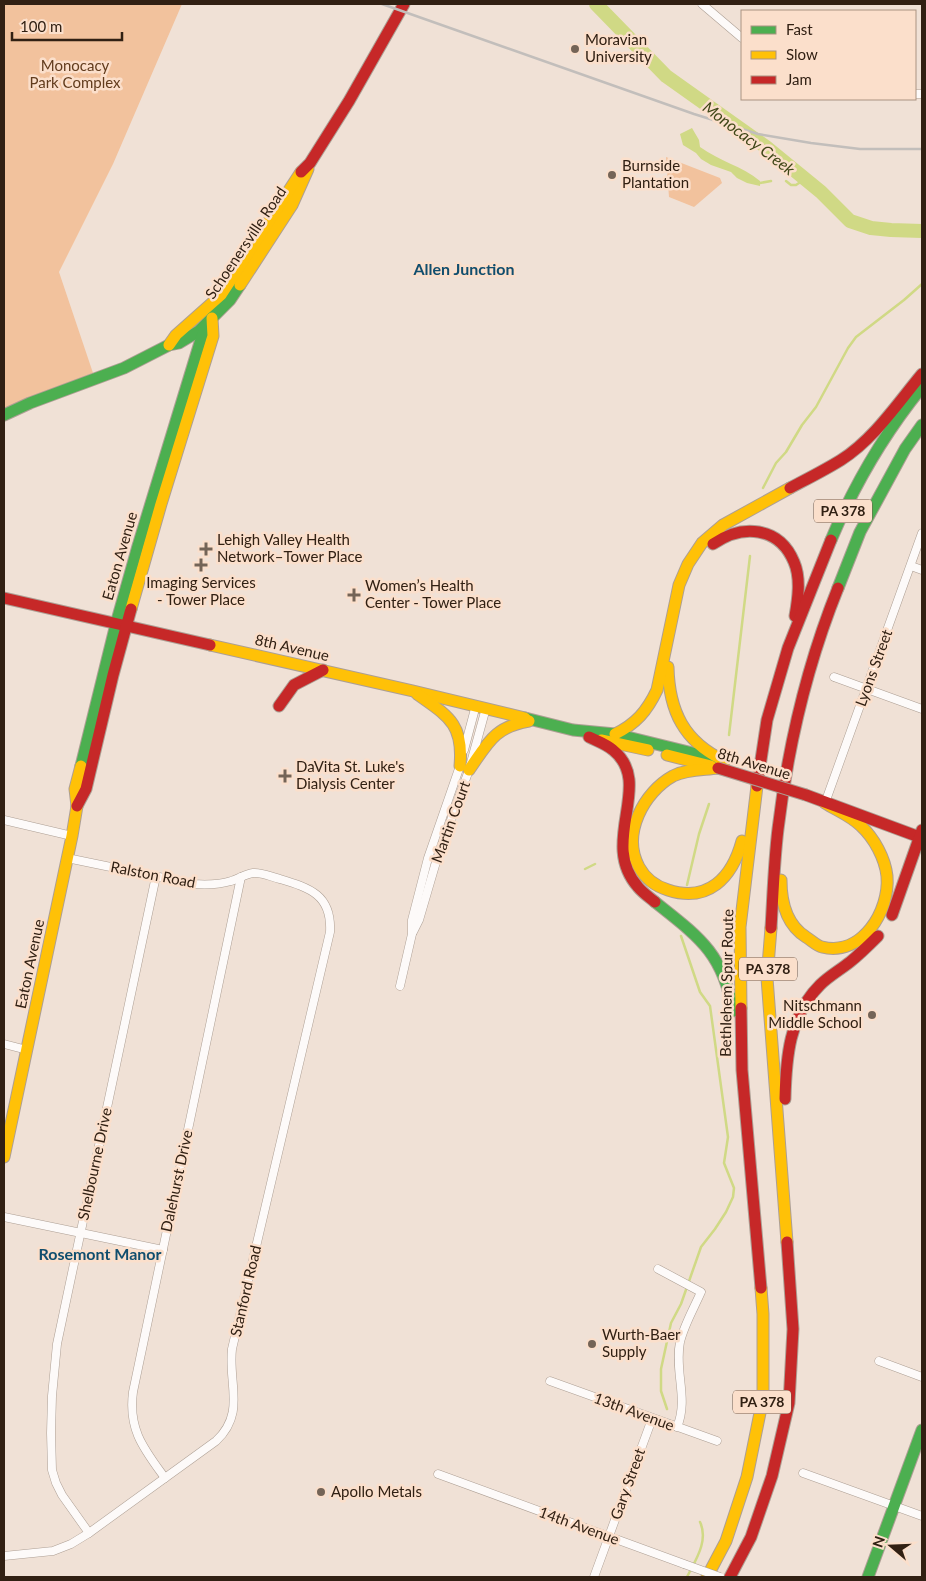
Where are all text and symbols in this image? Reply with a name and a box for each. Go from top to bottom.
scale bar [12,10,122,42]
legend [741,10,916,100]
text: 100 m [20,17,62,35]
text: Fast [786,20,813,38]
place label: Moravian University [585,30,652,65]
marker: Moravian University [569,43,581,55]
text: Slow [786,45,818,63]
park label: Monocacy Park Complex [29,56,121,91]
text: Jam [786,70,812,88]
water label: Monocacy Creek [700,97,799,179]
place label: Burnside Plantation [622,156,689,191]
marker: Burnside Plantation [606,169,618,181]
street label: Schoenersville Road [201,183,289,302]
district label: Allen Junction [413,259,514,278]
road number: PA 378 [814,500,872,522]
street label: Eaton Avenue [98,509,140,602]
place label: Lehigh Valley Health Network–Tower Place [217,530,362,565]
marker: Lehigh Valley Health Network–Tower Place [199,542,213,556]
marker: Imaging Services - Tower Place [194,558,208,572]
place label: Imaging Services - Tower Place [146,573,256,608]
place label: Women’s Health Center - Tower Place [365,576,501,611]
marker: Women’s Health Center - Tower Place [347,588,361,602]
street label: Lyons Street [851,626,896,709]
street label: 8th Avenue [253,630,331,664]
street label: 8th Avenue [716,743,793,783]
place label: DaVita St. Luke's Dialysis Center [296,757,405,792]
marker: DaVita St. Luke's Dialysis Center [278,769,292,783]
street label: Martin Court [427,778,473,865]
street label: Ralston Road [109,857,197,891]
street label: Bethlehem Spur Route [716,909,736,1057]
street label: Eaton Avenue [11,917,47,1010]
road number: PA 378 [739,958,797,981]
place label: Nitschmann Middle School [768,996,862,1031]
marker: Nitschmann Middle School [866,1009,878,1021]
street label: Shelbourne Drive [73,1106,115,1222]
street label: Dalehurst Drive [156,1128,196,1233]
street label: Stanford Road [226,1243,264,1338]
district label: Rosemont Manor [38,1244,162,1263]
place label: Wurth-Baer Supply [602,1325,681,1360]
marker: Wurth-Baer Supply [586,1338,598,1350]
street label: 13th Avenue [592,1388,677,1434]
road number: PA 378 [733,1390,791,1414]
street label: Gary Street [606,1445,648,1522]
place label: Apollo Metals [331,1482,422,1500]
marker: Apollo Metals [315,1486,327,1498]
street label: 14th Avenue [537,1502,622,1548]
north arrow [866,1521,916,1571]
text: N [868,1534,888,1549]

